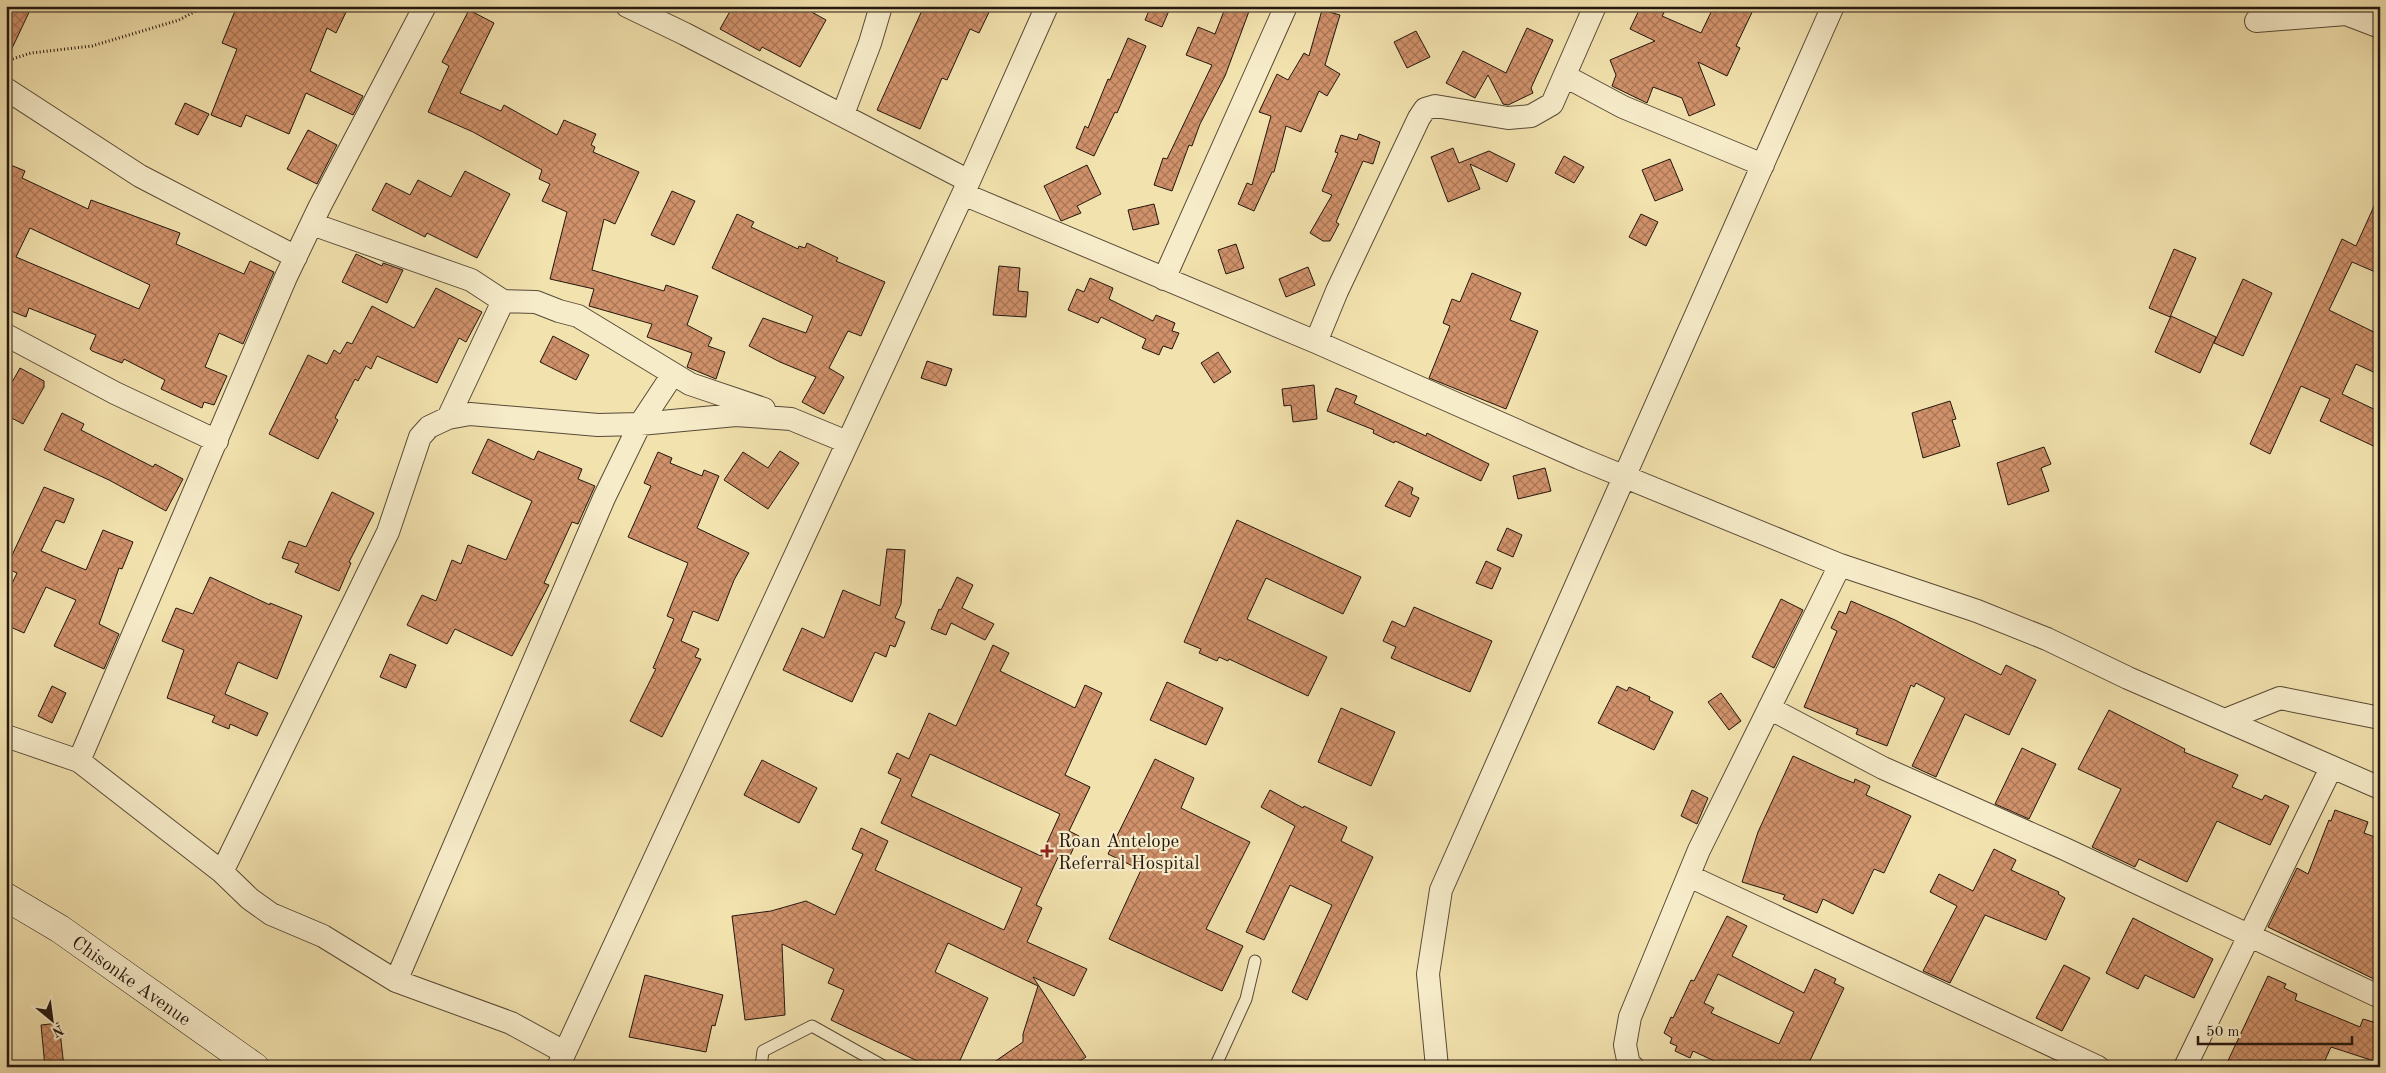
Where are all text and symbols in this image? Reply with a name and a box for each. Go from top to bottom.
place label: Roan Antelope Referral Hospital [1058,833,1200,874]
marker: Roan Antelope Referral Hospital [1040,844,1054,858]
street label: Chisonke Avenue [68,934,193,1030]
north arrow [28,996,78,1046]
scale bar [2198,1013,2352,1045]
text: N [49,1022,66,1039]
text: 50 m [2206,1025,2240,1040]

